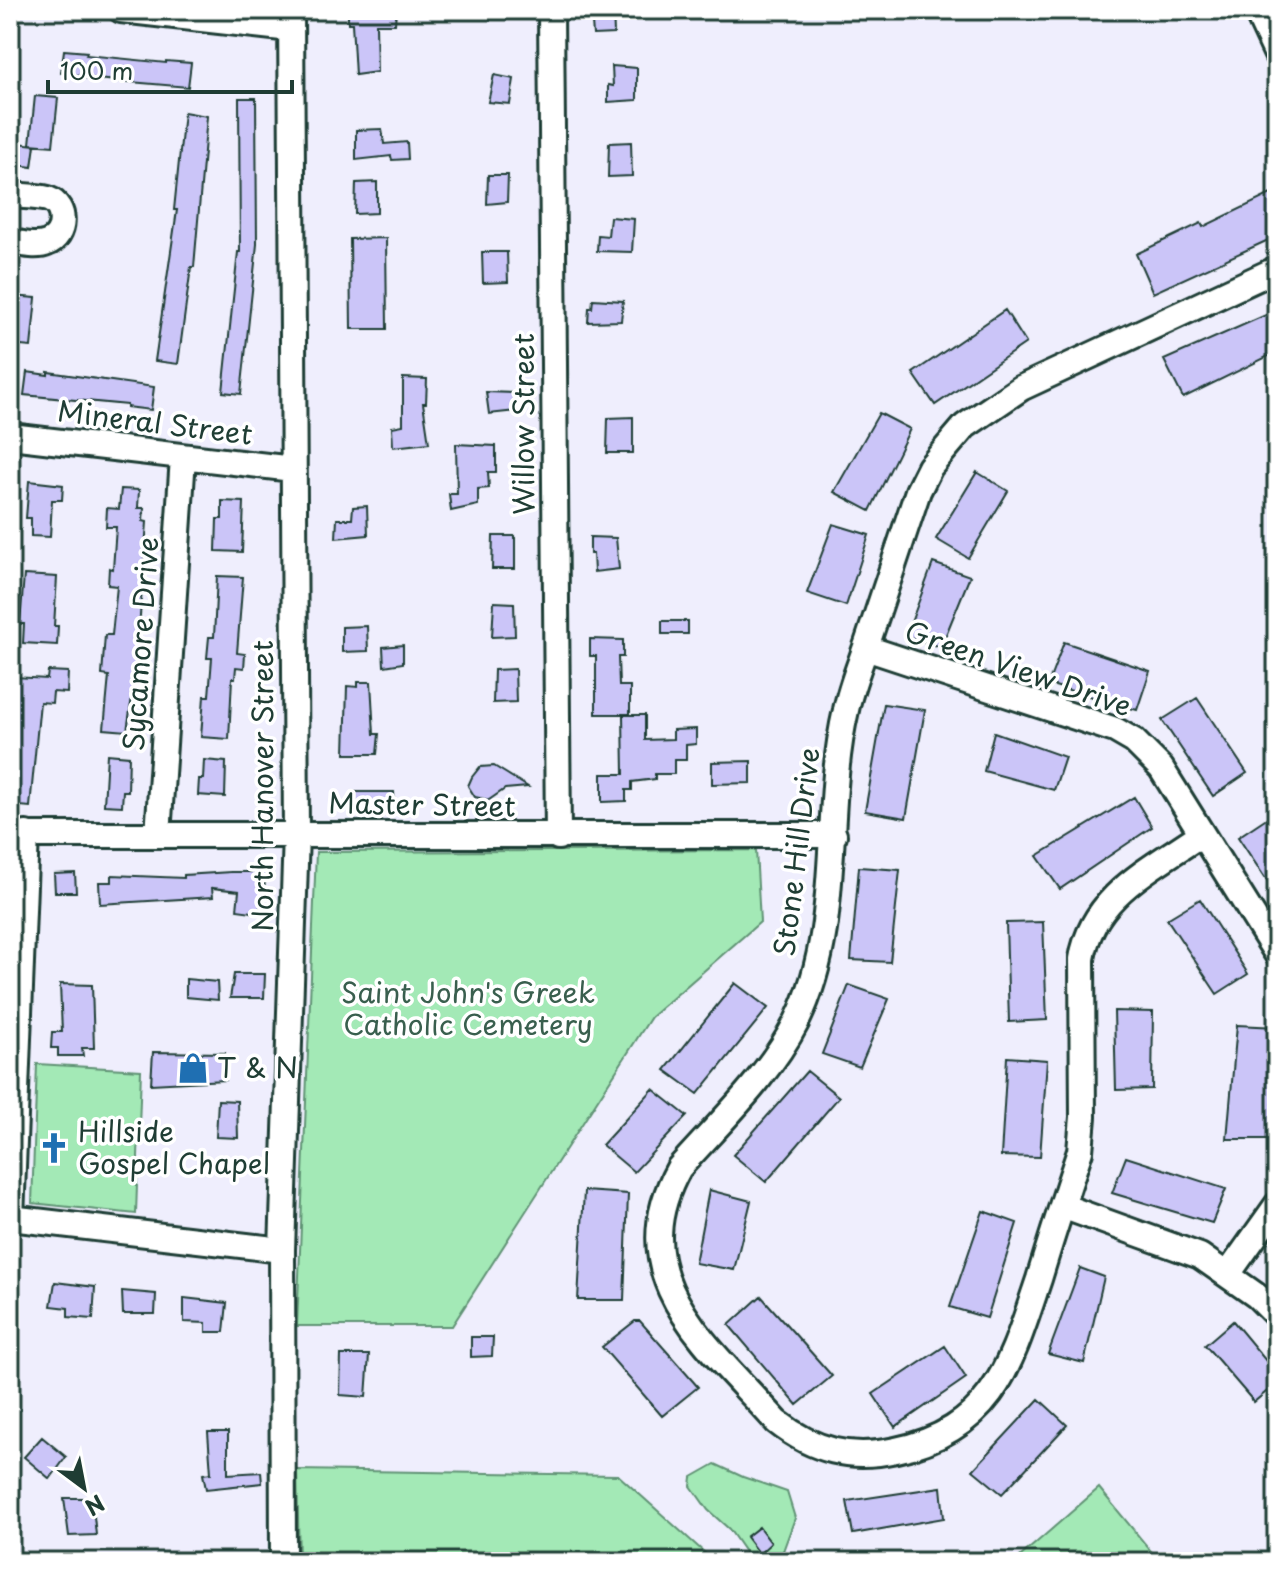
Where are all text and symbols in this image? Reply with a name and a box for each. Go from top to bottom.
scale bar [48,44,292,94]
text: 100 m [60,52,133,88]
street label: Willow Street [501,333,544,515]
street label: Mineral Street [55,388,255,455]
street label: Sycamore Drive [111,535,168,752]
street label: Green View Drive [899,609,1137,726]
street label: North Hanover Street [240,640,283,932]
street label: Stone Hill Drive [761,745,830,959]
street label: Master Street [328,780,516,827]
park label: Saint John's Greek Catholic Cemetery [341,970,595,1045]
place label: T & N [217,1045,298,1088]
shop icon: T & N [176,1051,210,1085]
place label: Hillside Gospel Chapel [78,1109,270,1184]
church icon: Hillside Gospel Chapel [37,1131,71,1165]
north arrow [44,1448,124,1528]
text: N [79,1488,112,1525]

